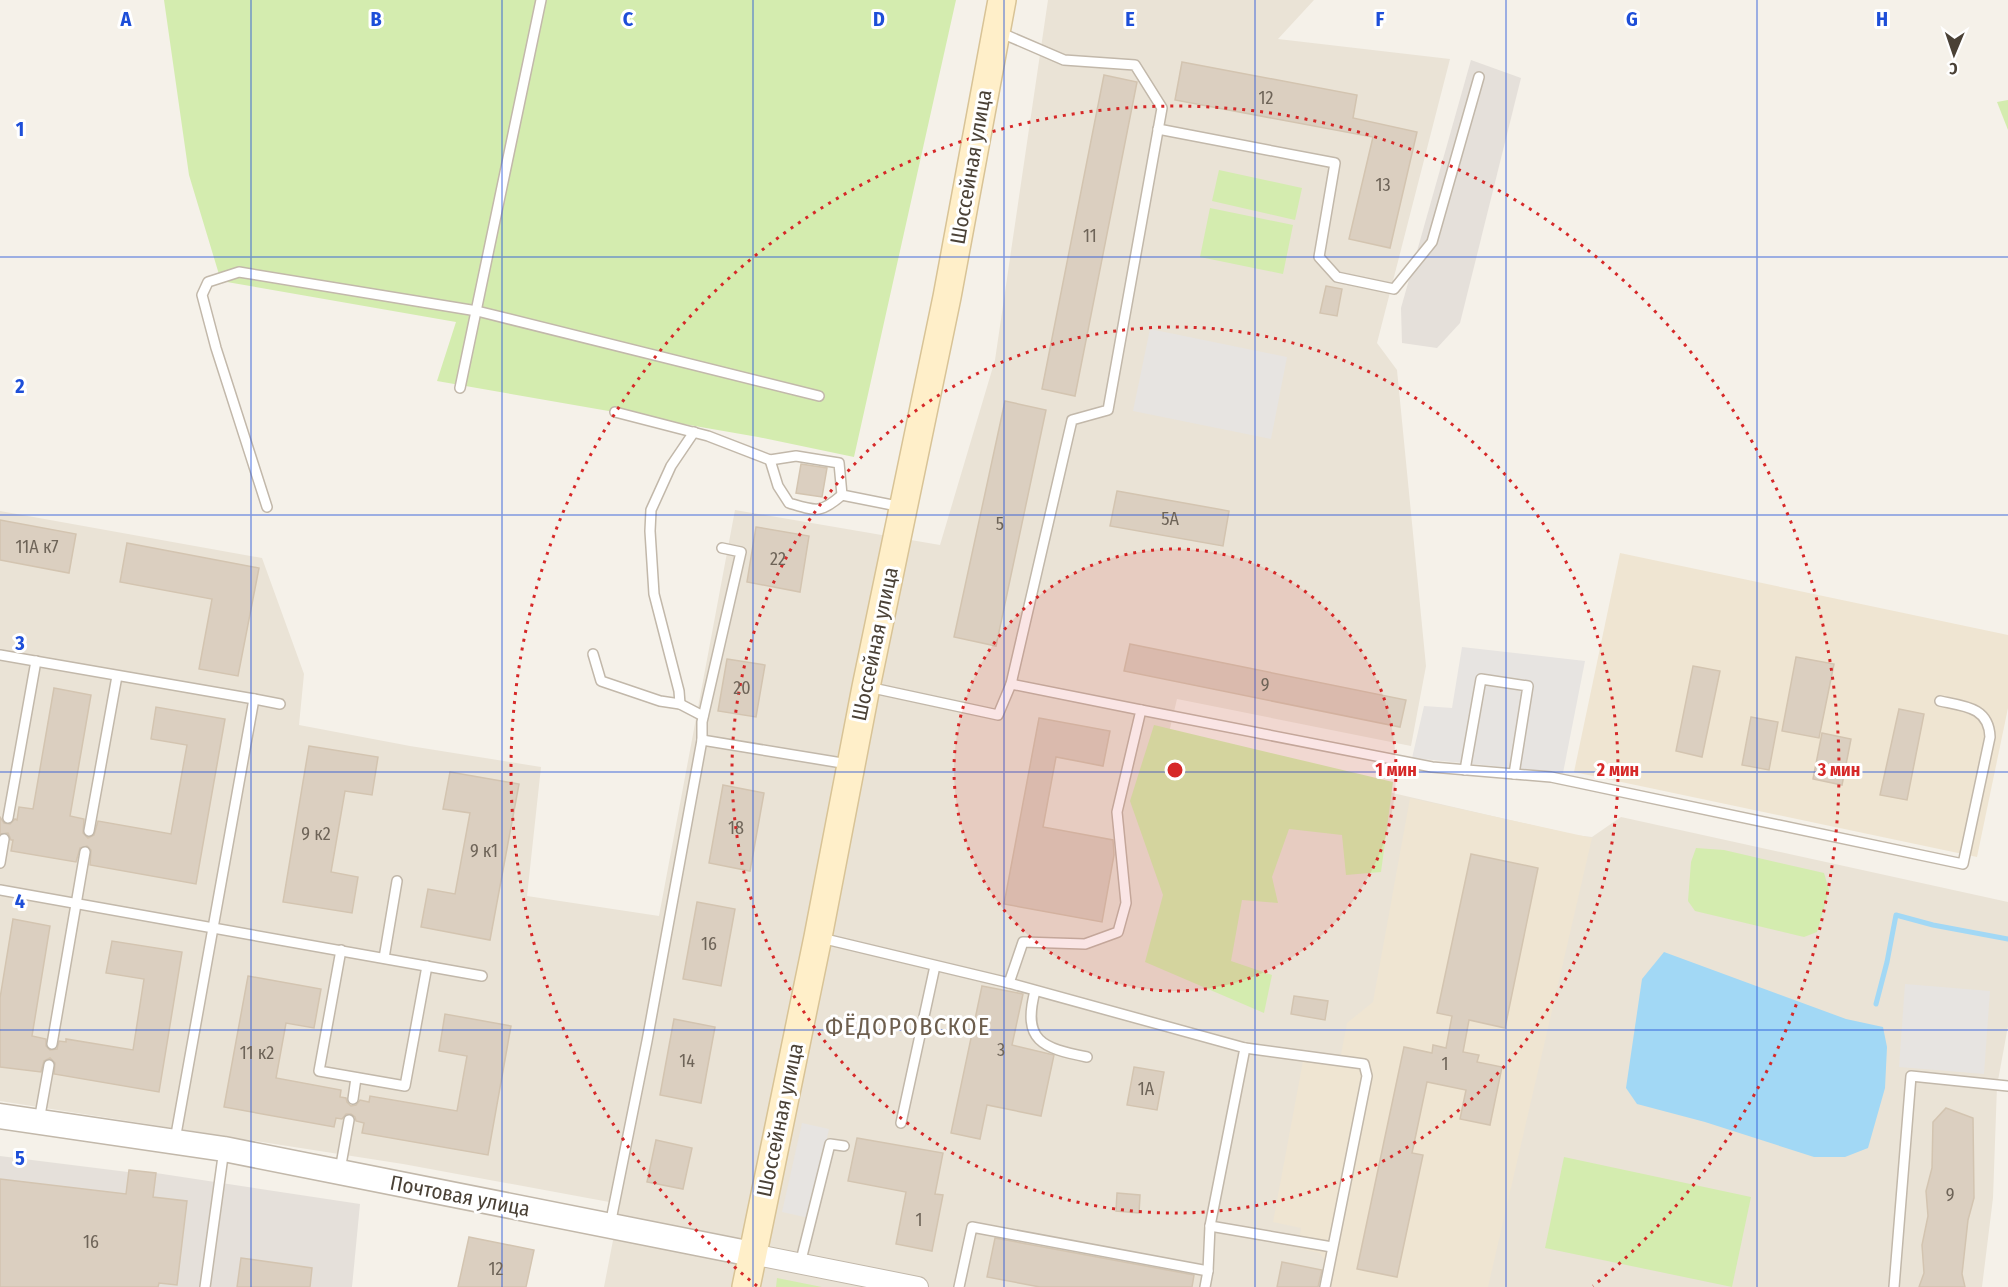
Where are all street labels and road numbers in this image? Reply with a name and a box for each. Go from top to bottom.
street label: Шоссейная улица [945,88,997,246]
street label: Шоссейная улица [846,565,904,723]
street label: Шоссейная улица [751,1041,809,1199]
street label: Почтовая улица [388,1170,532,1222]

